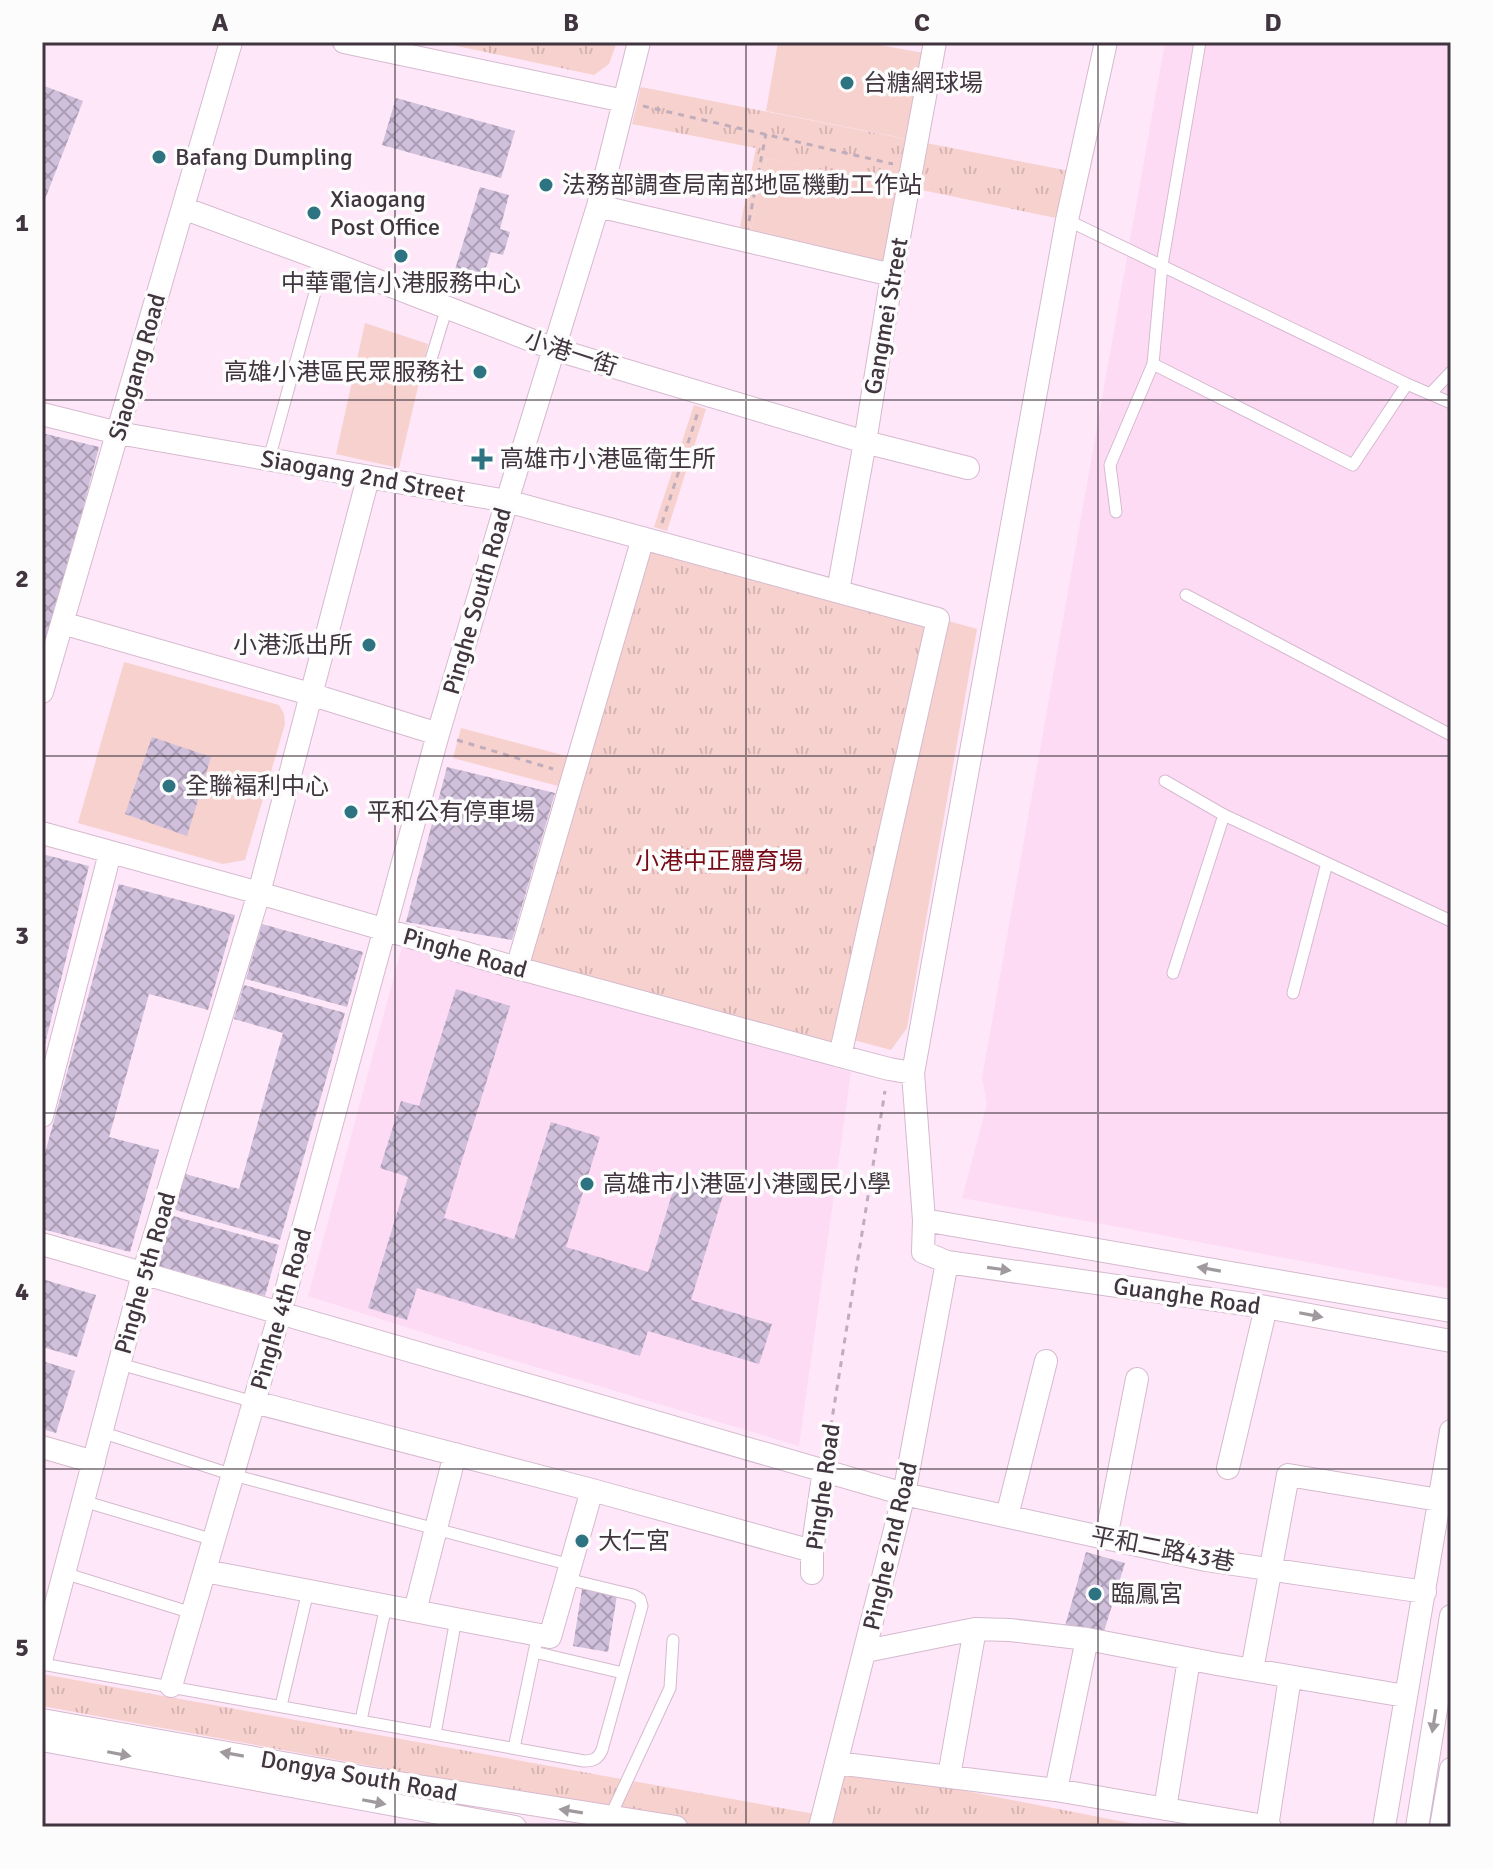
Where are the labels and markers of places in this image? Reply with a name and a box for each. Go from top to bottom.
place label: 台糖網球場 [863,68,983,98]
marker: 台糖網球場 [838,74,856,92]
place label: Bafang Dumpling [175,142,353,172]
marker: Bafang Dumpling [150,148,168,166]
place label: 法務部調查局南部地區機動工作站 [562,170,922,200]
marker: 法務部調查局南部地區機動工作站 [537,176,555,194]
place label: Xiaogang Post Office [330,184,440,242]
marker: Xiaogang Post Office [305,204,323,222]
marker: 中華電信小港服務中心 [392,247,410,265]
place label: 中華電信小港服務中心 [281,268,521,298]
place label: 高雄小港區民眾服務社 [224,357,464,387]
marker: 高雄小港區民眾服務社 [471,363,489,381]
place label: 高雄市小港區衛生所 [500,444,716,474]
marker: 高雄市小港區衛生所 [471,448,493,470]
place label: 小港派出所 [233,630,353,660]
marker: 小港派出所 [360,636,378,654]
place label: 全聯褔利中心 [185,771,329,801]
marker: 全聯褔利中心 [160,777,178,795]
place label: 平和公有停車場 [367,797,535,827]
marker: 平和公有停車場 [342,803,360,821]
place label: 高雄市小港區小港國民小學 [603,1169,891,1199]
marker: 高雄市小港區小港國民小學 [578,1175,596,1193]
place label: 大仁宮 [598,1526,670,1556]
marker: 大仁宮 [573,1532,591,1550]
place label: 臨鳳宮 [1111,1579,1183,1609]
marker: 臨鳳宮 [1086,1585,1104,1603]

